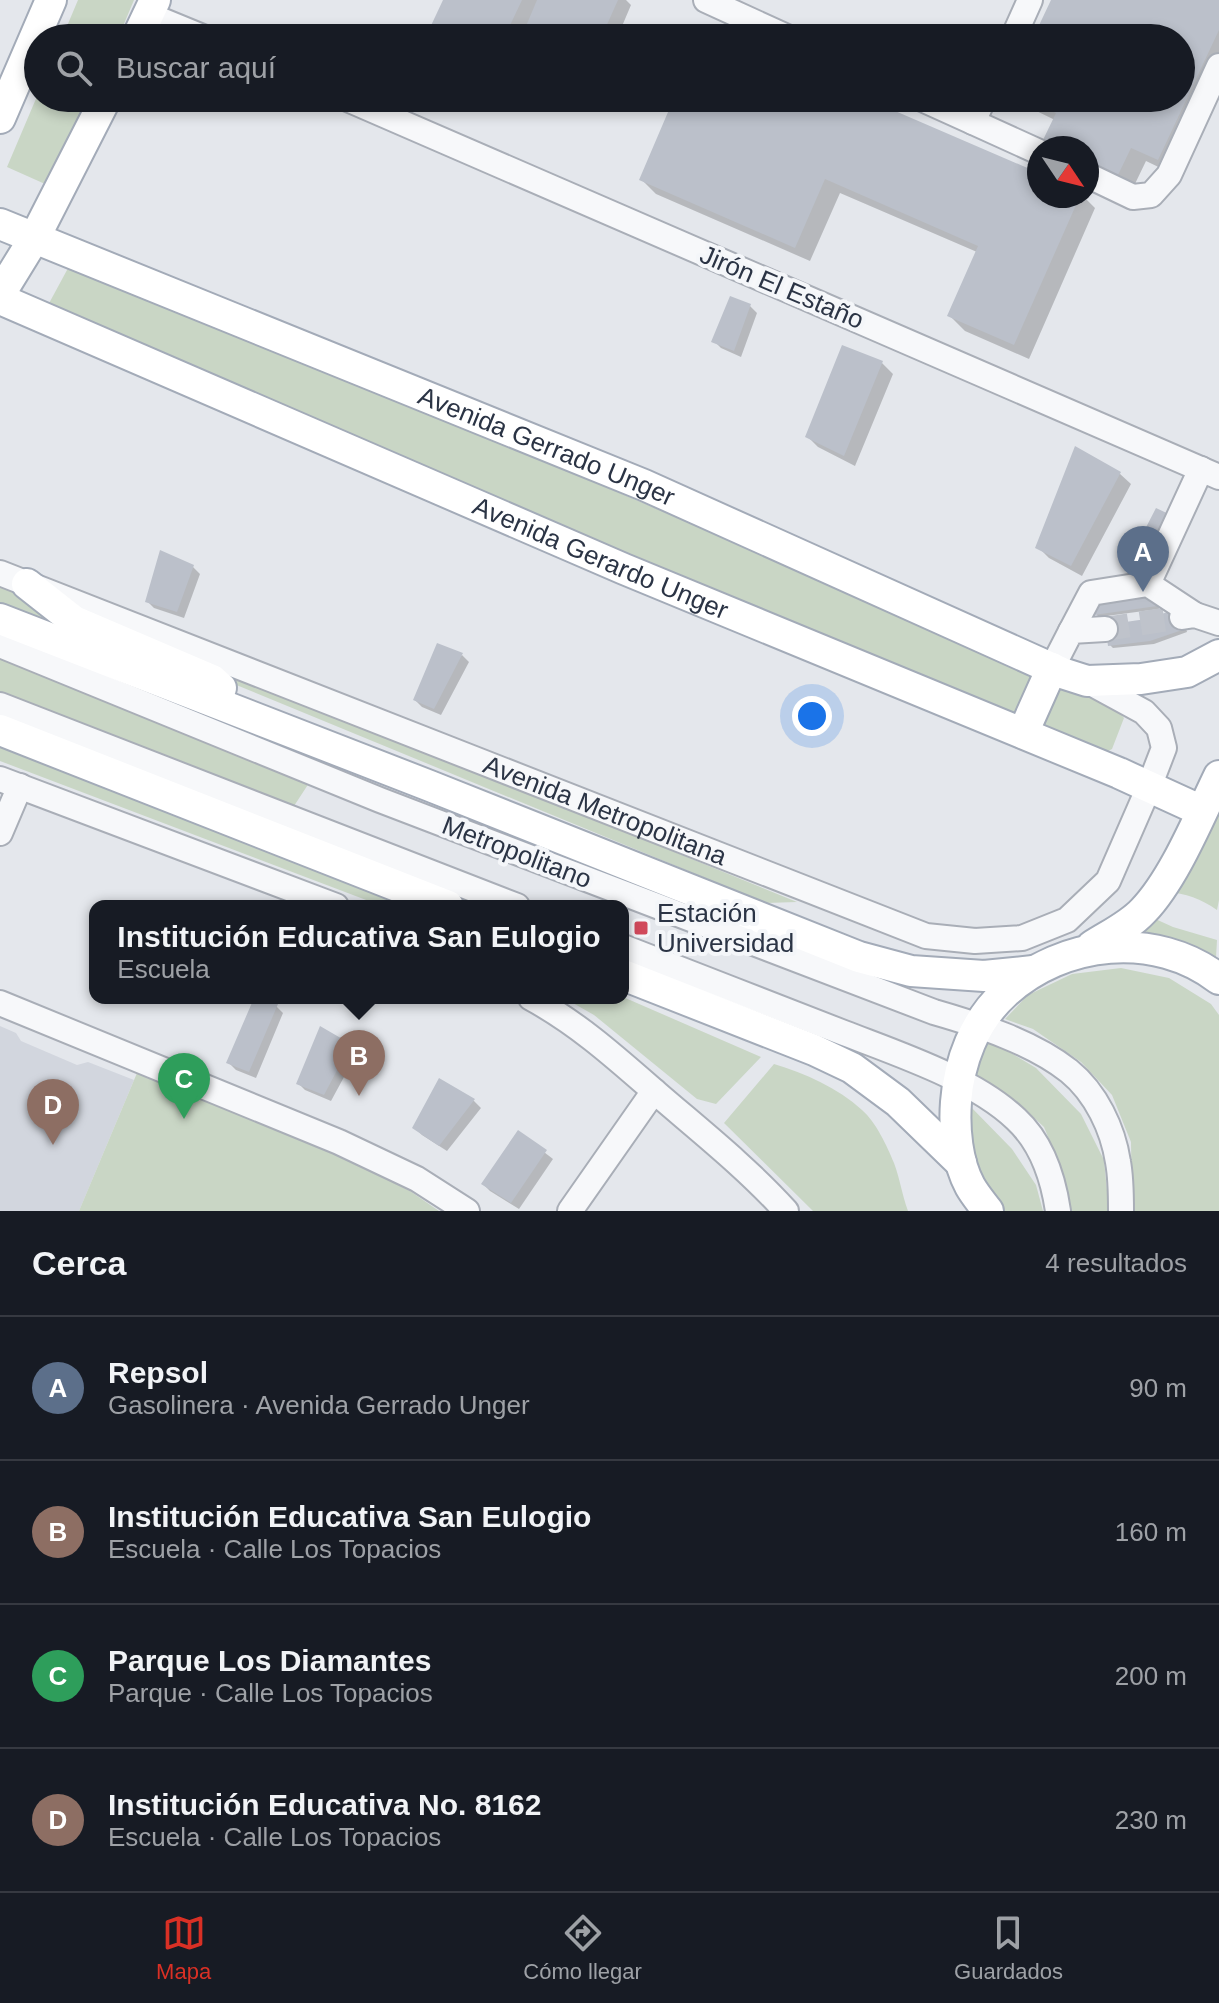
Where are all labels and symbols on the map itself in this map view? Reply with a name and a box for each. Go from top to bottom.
north arrow [1027,136,1099,208]
street label: Jirón El Estaño [696,239,868,335]
street label: Avenida Gerrado Unger [414,380,680,512]
street label: Avenida Gerardo Unger [468,490,733,625]
pin: A [1117,526,1169,592]
your location [792,696,832,736]
street label: Avenida Metropolitana [479,749,731,872]
street label: Metropolitano [438,810,596,894]
place label: Estación Universidad [657,898,794,958]
marker: Estación Universidad [632,919,650,937]
pin: B [333,1030,385,1096]
pin: C [158,1053,210,1119]
pin: D [27,1079,79,1145]

